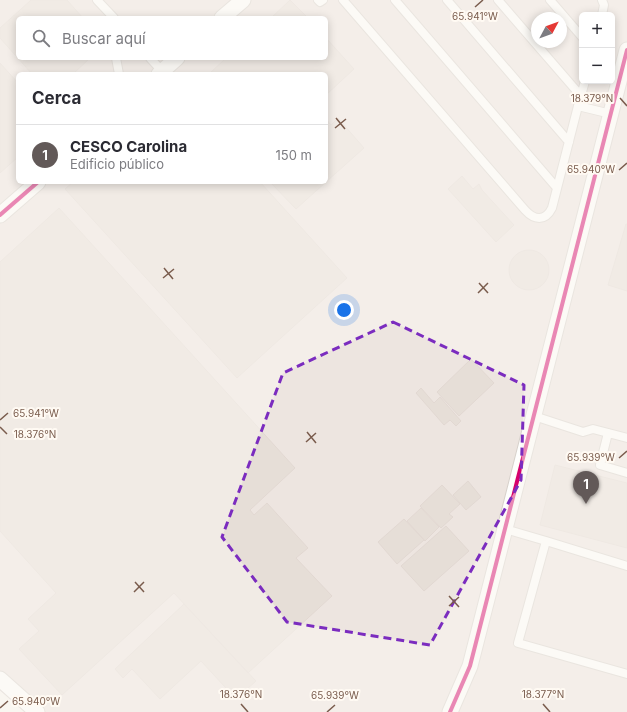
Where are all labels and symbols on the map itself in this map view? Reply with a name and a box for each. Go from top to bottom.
text: 65.941°W [452,10,498,22]
north arrow [531,12,567,48]
text: 18.379°N [571,92,613,104]
text: 65.940°W [567,163,615,175]
your location [334,300,354,320]
text: 65.941°W [13,407,59,419]
text: 18.376°N [14,428,56,440]
text: 65.939°W [567,451,615,463]
pin: 1 [573,471,599,504]
text: 18.376°N [220,688,262,700]
text: 18.377°N [522,688,564,700]
text: 65.939°W [311,689,359,701]
text: 65.940°W [12,695,60,707]

